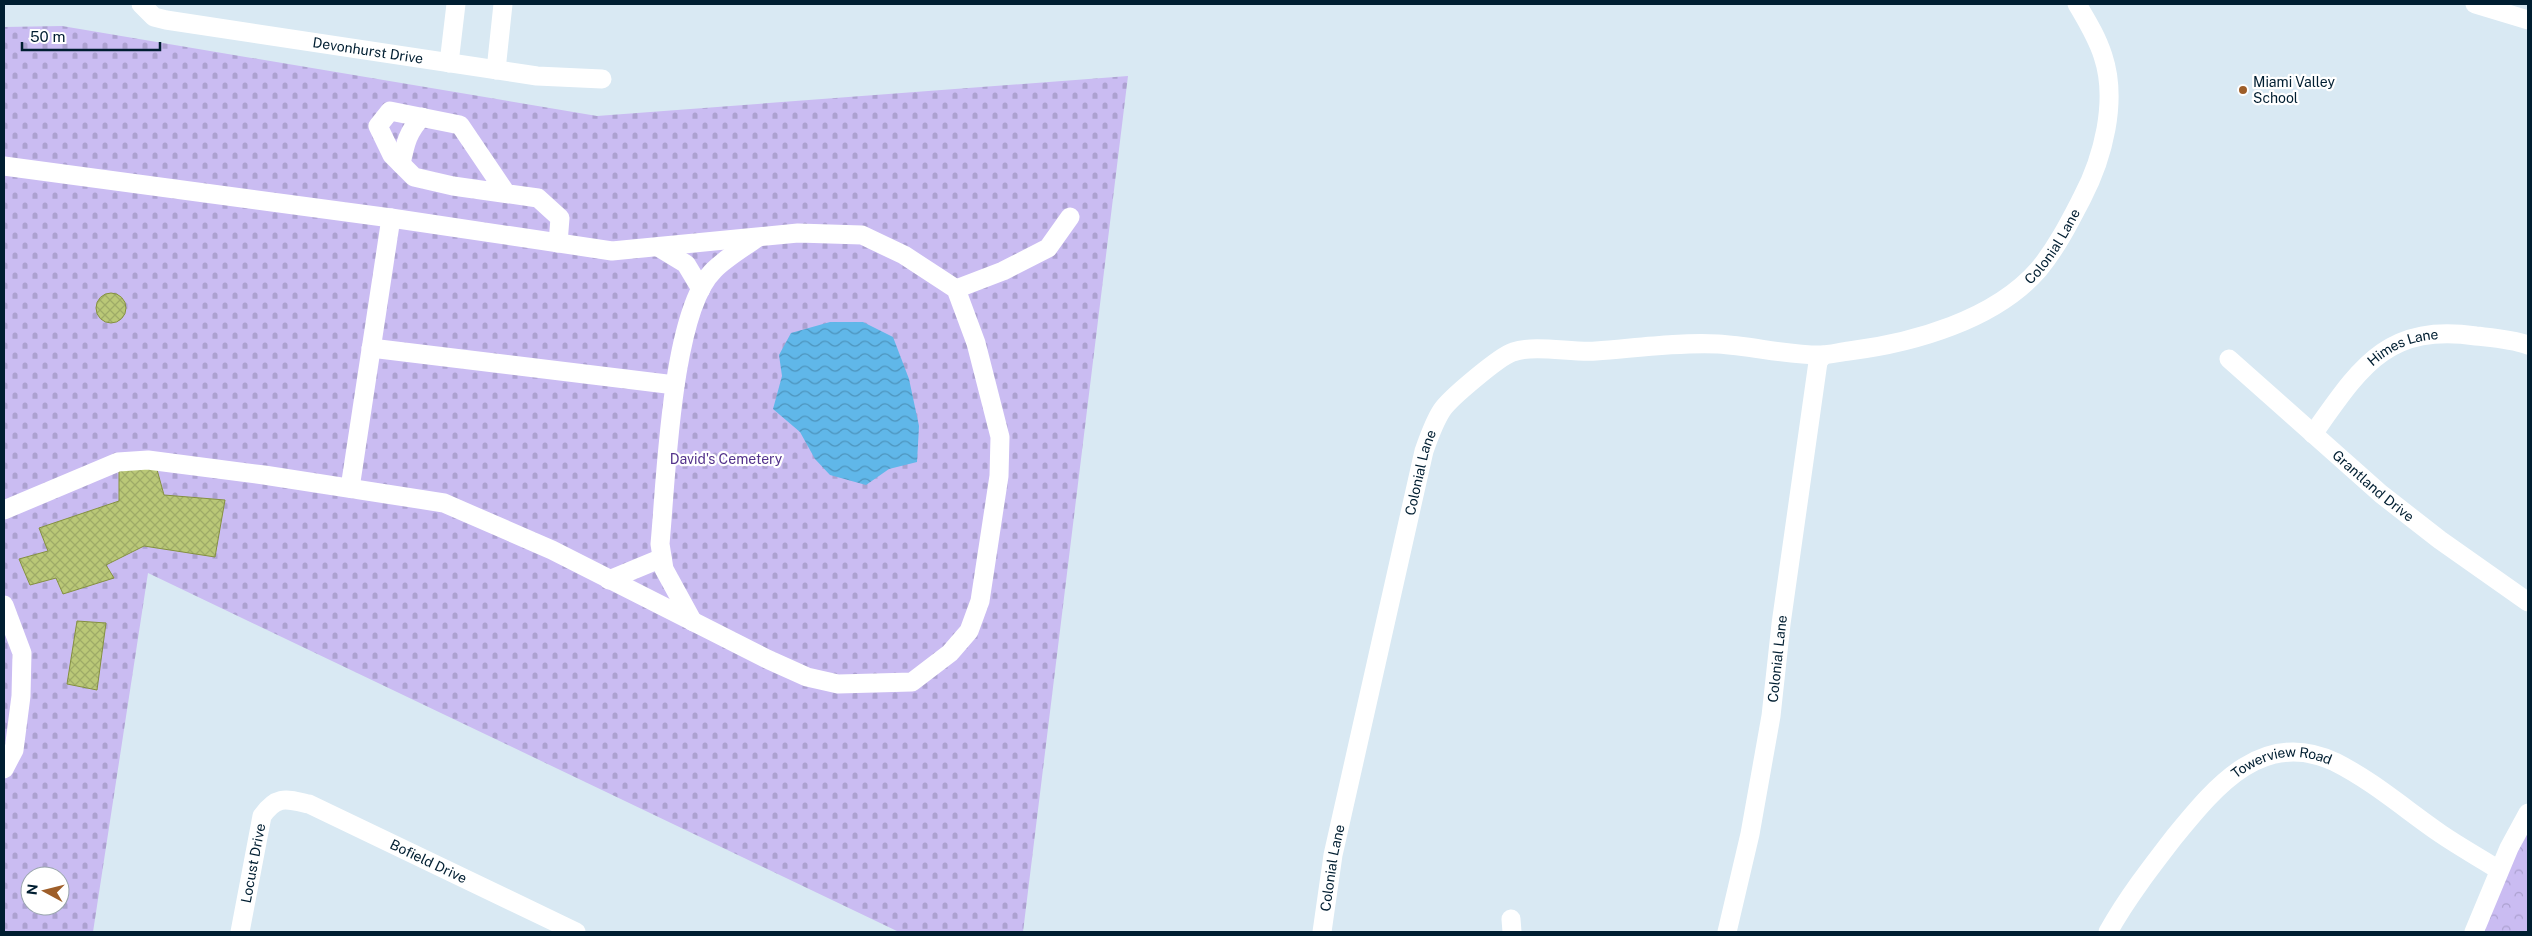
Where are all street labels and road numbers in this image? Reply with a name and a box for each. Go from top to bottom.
street label: Devonhurst Drive [312,34,424,67]
street label: Colonial Lane [2021,206,2083,288]
street label: Himes Lane [2364,326,2439,369]
street label: Colonial Lane [1402,427,1439,517]
street label: Grantland Drive [2329,447,2417,525]
street label: Colonial Lane [1765,614,1790,703]
street label: Towerview Road [2228,744,2334,781]
street label: Locust Drive [238,822,268,904]
street label: Colonial Lane [1317,823,1348,912]
street label: Bofield Drive [388,836,469,886]

